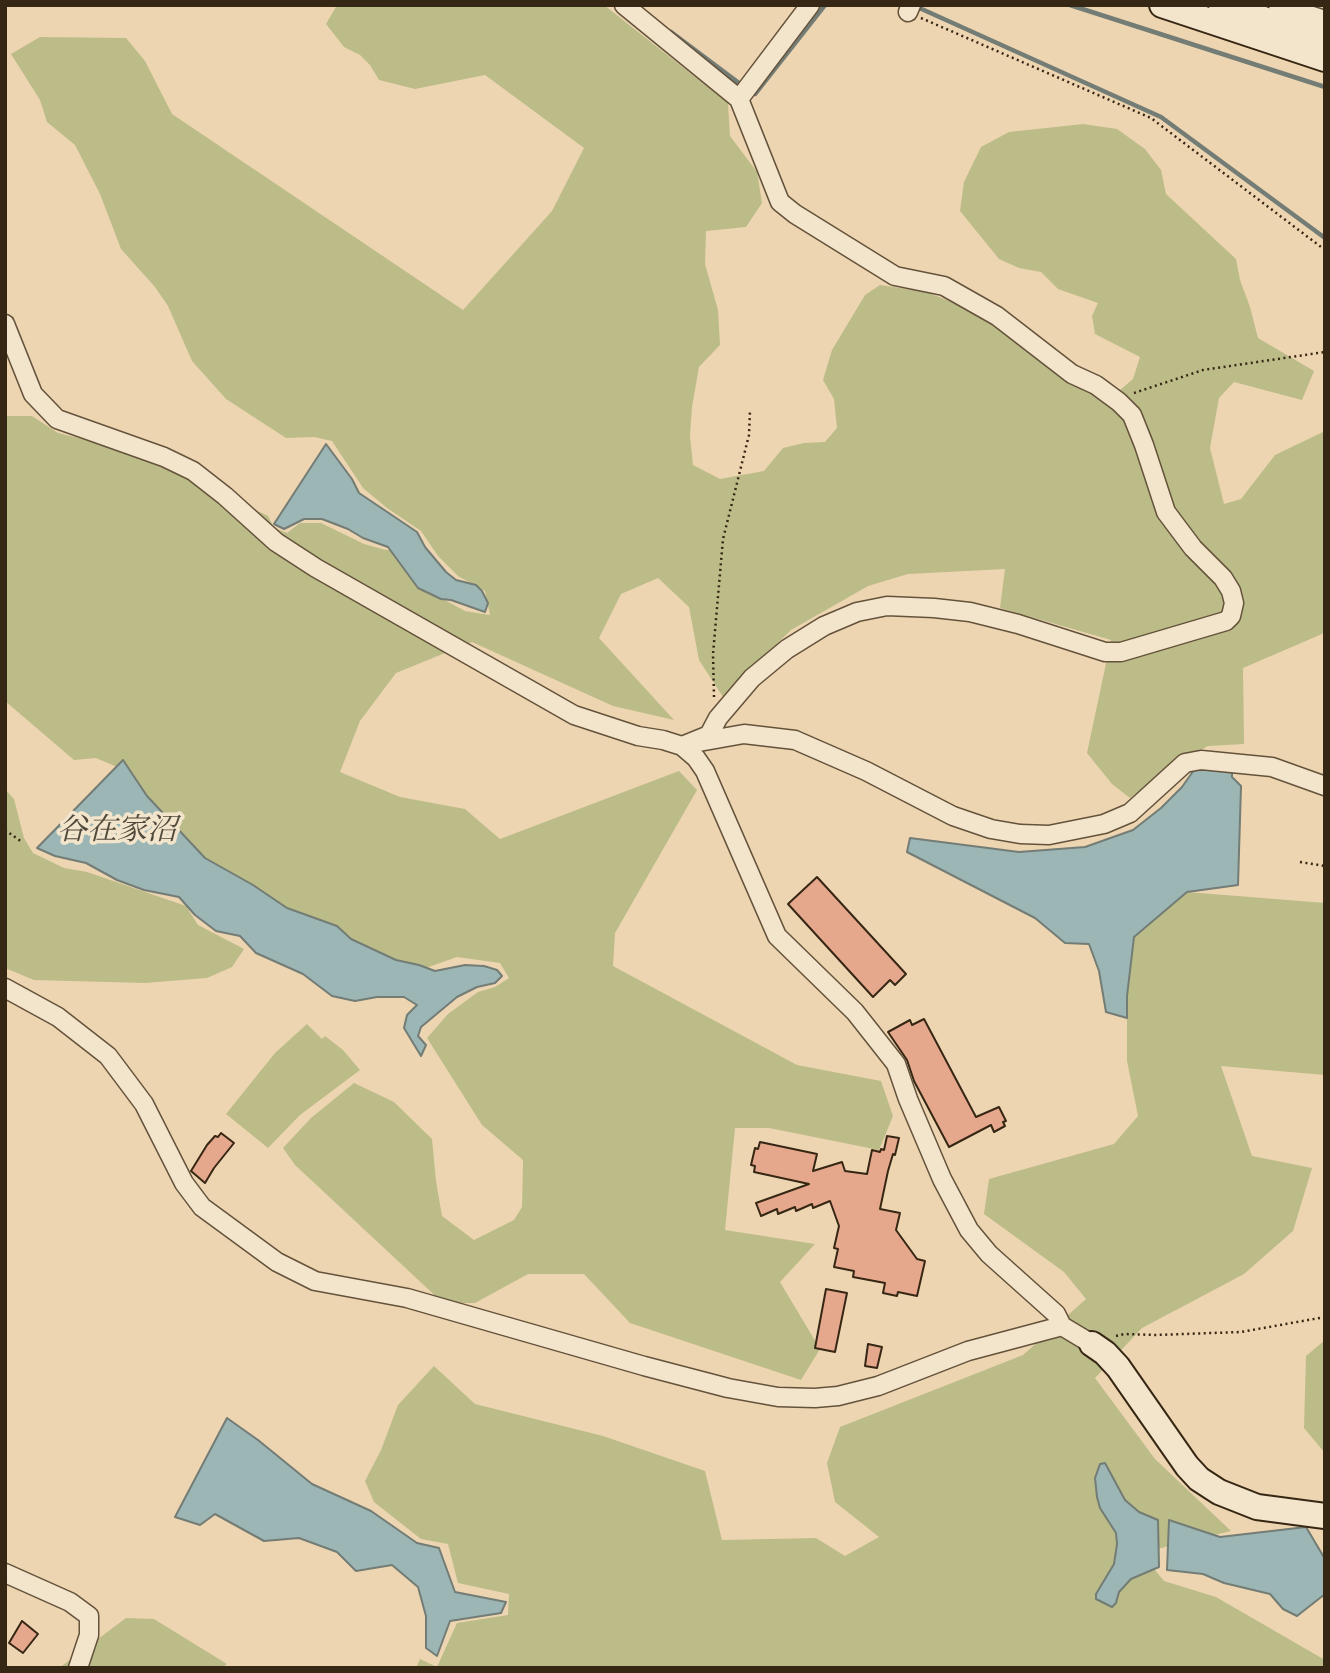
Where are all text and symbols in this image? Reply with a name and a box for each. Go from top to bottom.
water label: 谷在家沼 [57,813,177,849]

